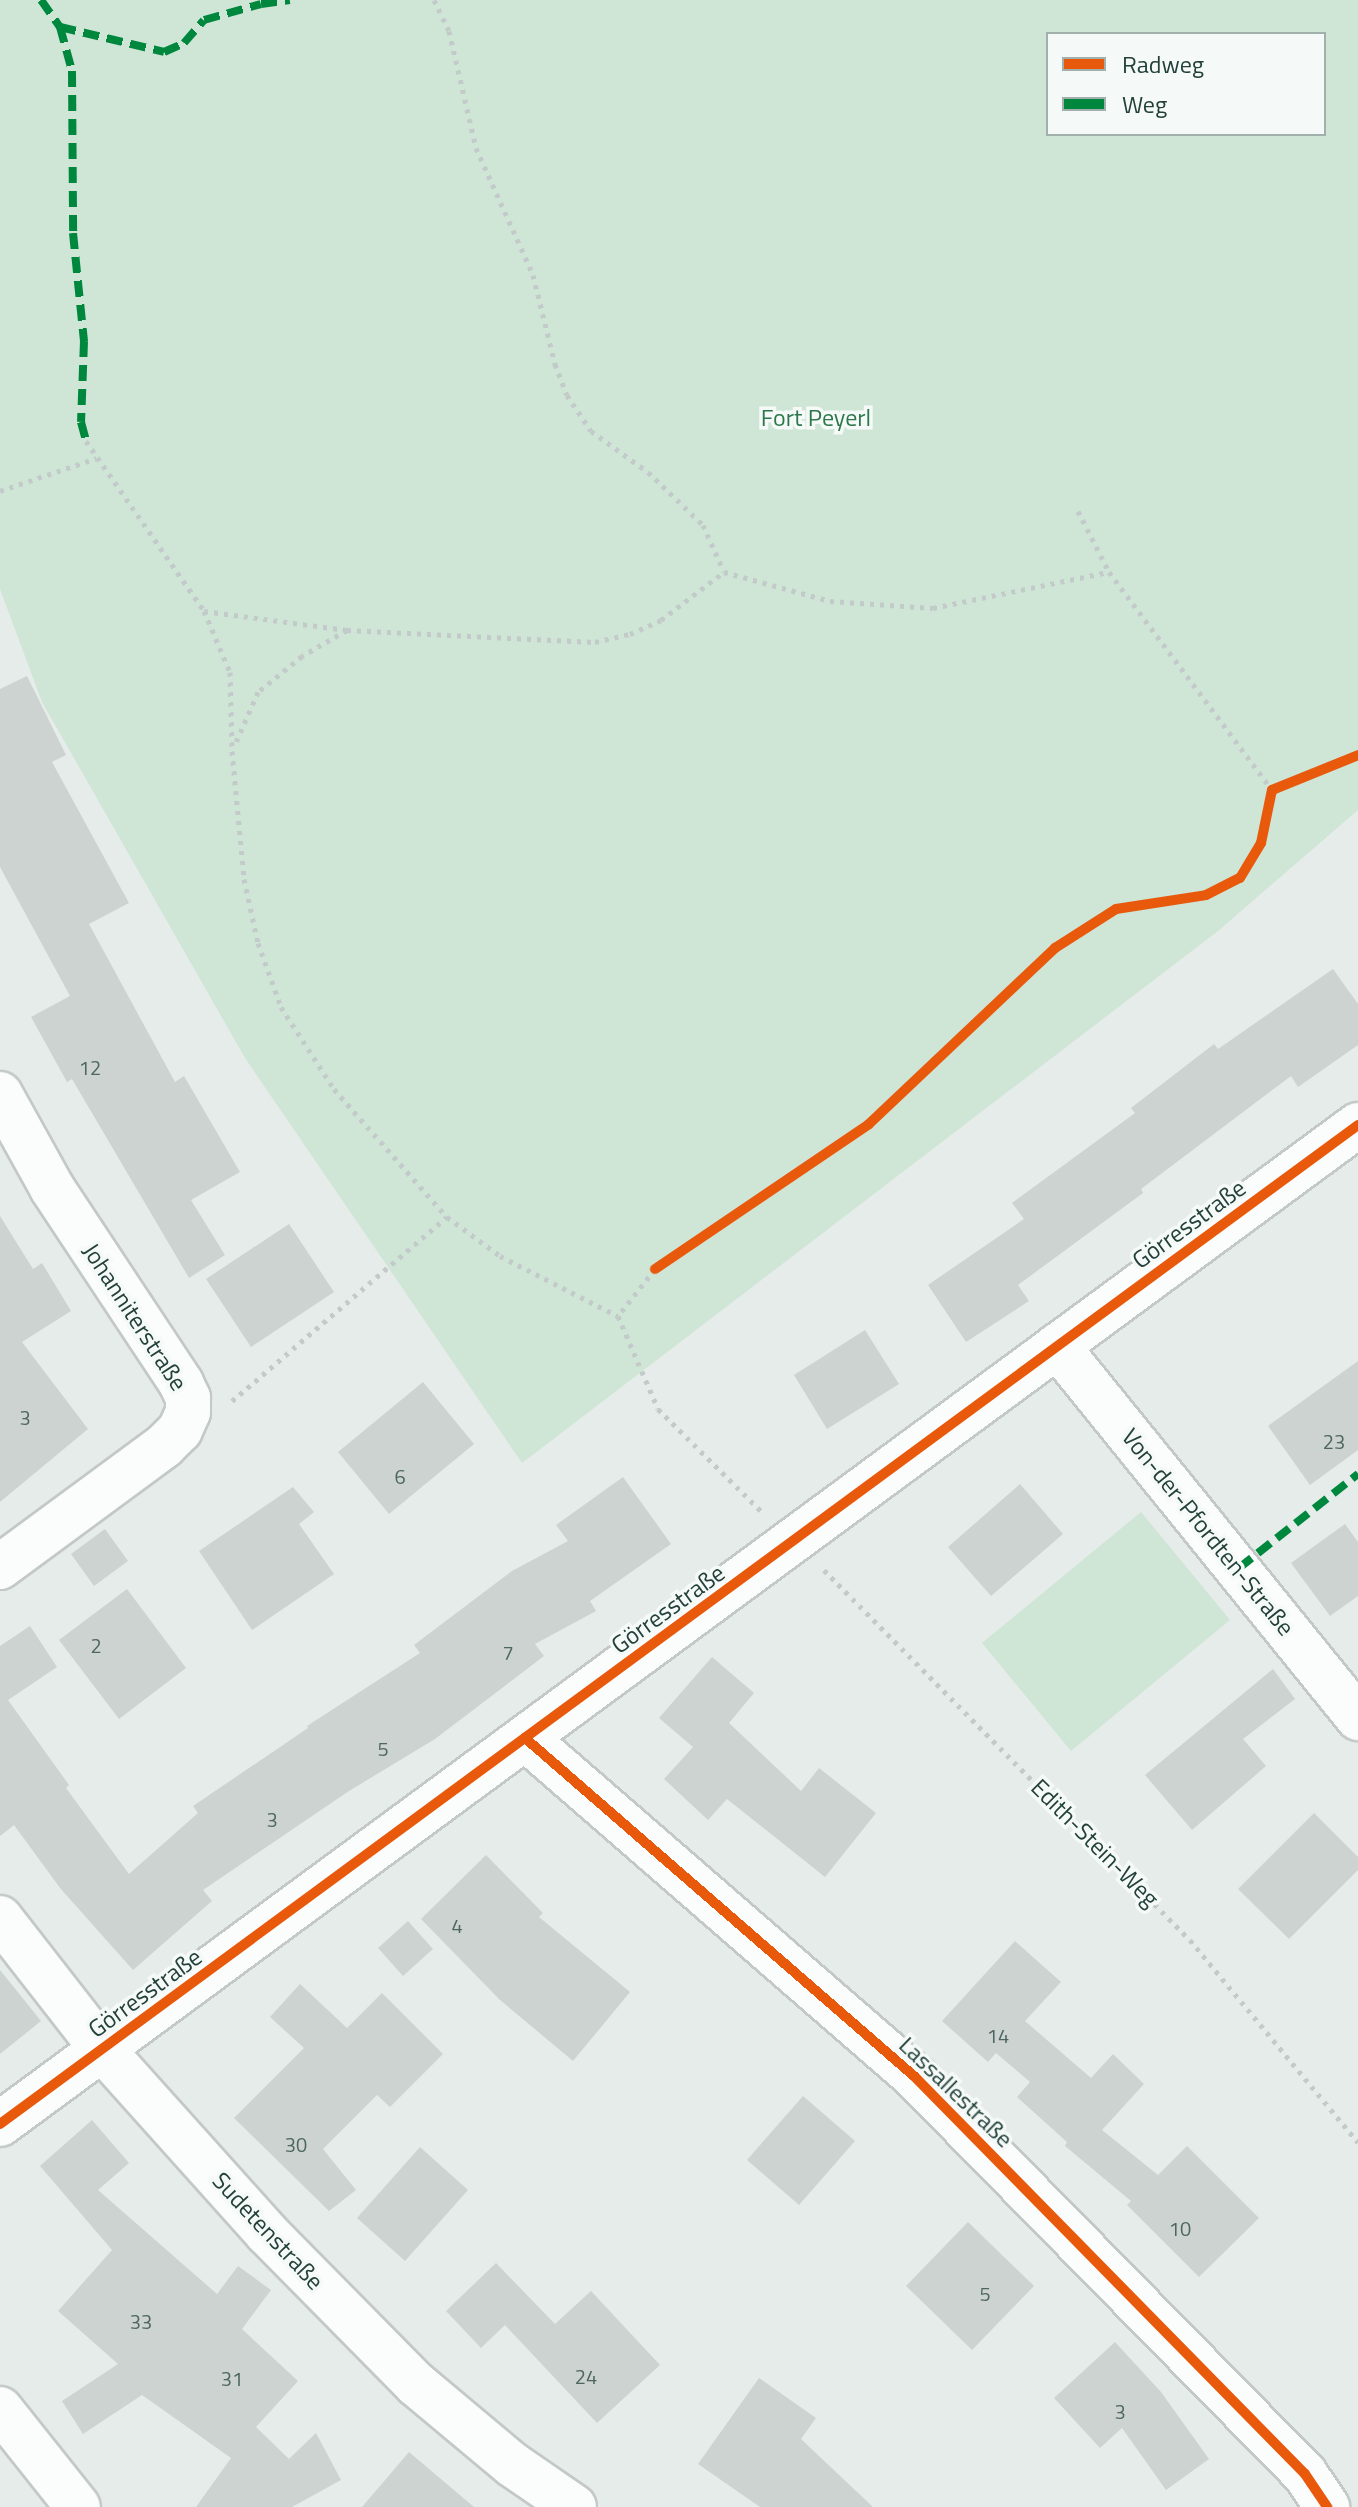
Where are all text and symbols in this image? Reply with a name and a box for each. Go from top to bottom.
legend [1046,32,1326,136]
text: Radweg [1122,46,1204,82]
text: Weg [1122,86,1167,122]
park label: Fort Peyerl [761,404,871,432]
house number: 12 [79,1055,101,1079]
street label: Görresstraße [1127,1173,1251,1275]
street label: Johanniterstraße [77,1238,193,1396]
house number: 3 [19,1405,31,1429]
street label: Von-der-Pfordten-Straße [1116,1423,1300,1641]
house number: 23 [1323,1429,1345,1453]
house number: 6 [394,1464,406,1488]
street label: Görresstraße [606,1558,730,1660]
house number: 2 [90,1633,102,1657]
house number: 7 [502,1640,514,1664]
house number: 5 [377,1736,389,1760]
street label: Edith-Stein-Weg [1025,1773,1165,1913]
house number: 3 [266,1807,278,1831]
house number: 4 [451,1913,463,1937]
street label: Görresstraße [83,1942,207,2044]
house number: 14 [987,2023,1009,2047]
street label: Lassallestraße [893,2031,1019,2153]
house number: 30 [285,2132,307,2156]
street label: Sudetenstraße [206,2166,330,2296]
house number: 10 [1169,2216,1191,2240]
house number: 5 [979,2281,991,2305]
house number: 33 [130,2309,152,2333]
house number: 24 [575,2364,597,2388]
house number: 31 [221,2366,243,2390]
house number: 3 [1114,2399,1126,2423]

